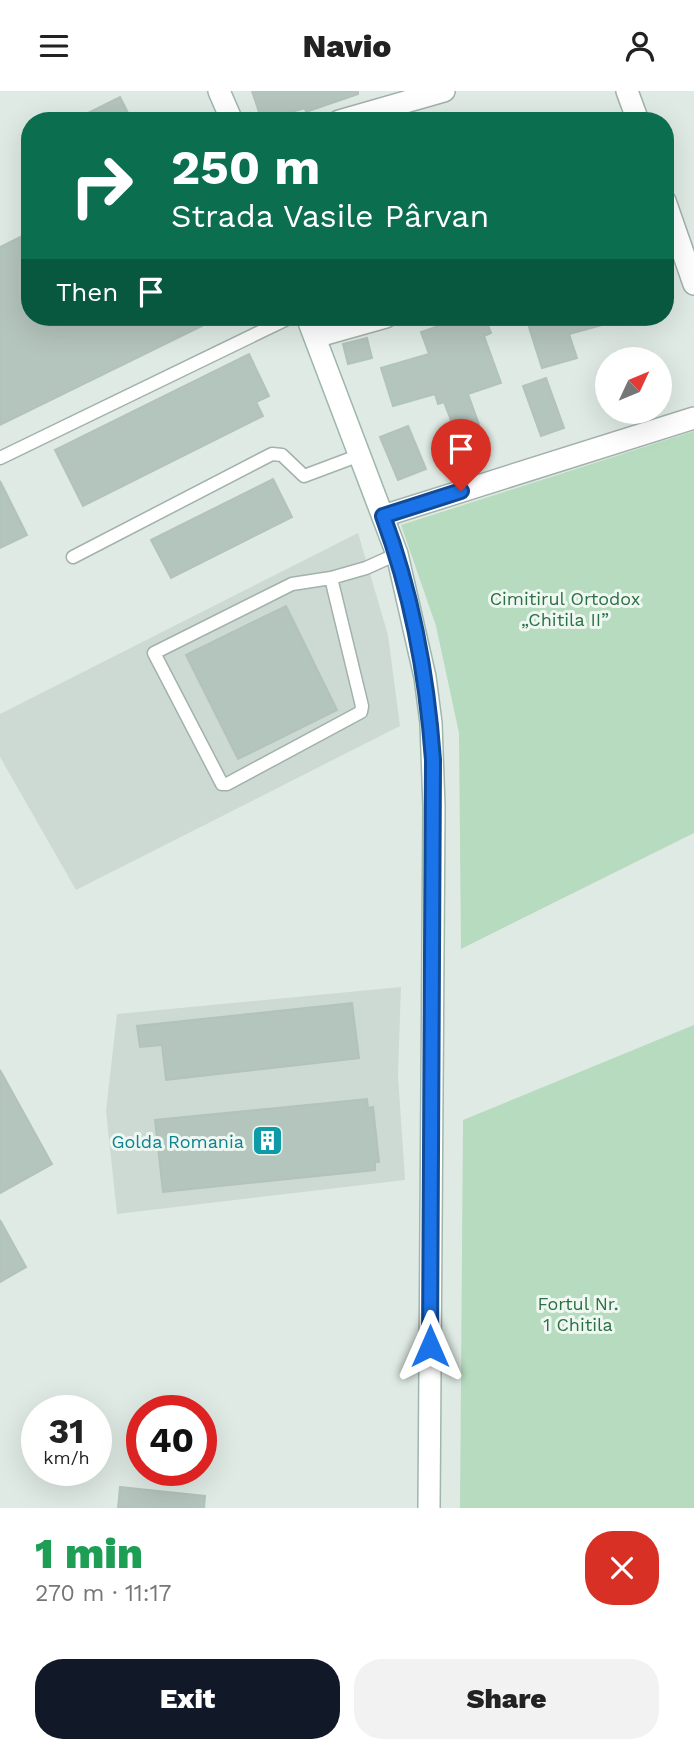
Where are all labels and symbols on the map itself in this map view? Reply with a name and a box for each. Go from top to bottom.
north arrow [595,347,672,423]
pin [431,419,491,491]
park label: Cimitirul Ortodox „Chitila II” [490,588,640,630]
building icon: Golda Romania [250,1124,284,1158]
place label: Golda Romania [112,1131,244,1152]
park label: Fortul Nr. 1 Chitila [537,1293,619,1335]
position arrow [393,1309,467,1383]
speed limit sign: 40 [126,1395,217,1486]

